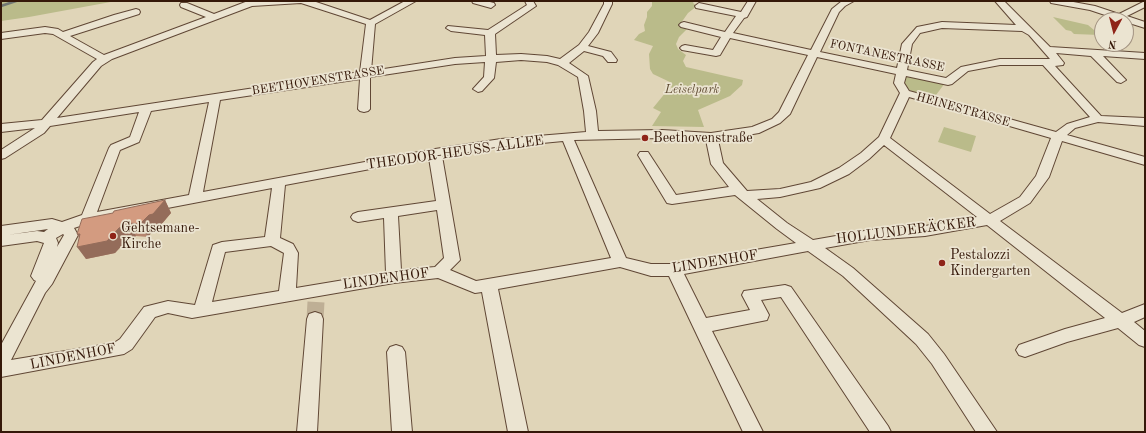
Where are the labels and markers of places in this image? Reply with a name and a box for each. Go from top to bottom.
place label: Beethovenstraße [653,130,753,146]
marker: Beethovenstraße [640,133,650,143]
place label: Gehtsemane- Kirche [121,220,200,252]
marker: Gehtsemane- Kirche [108,231,118,241]
place label: Pestalozzi Kindergarten [950,247,1031,280]
marker: Pestalozzi Kindergarten [937,258,947,268]

